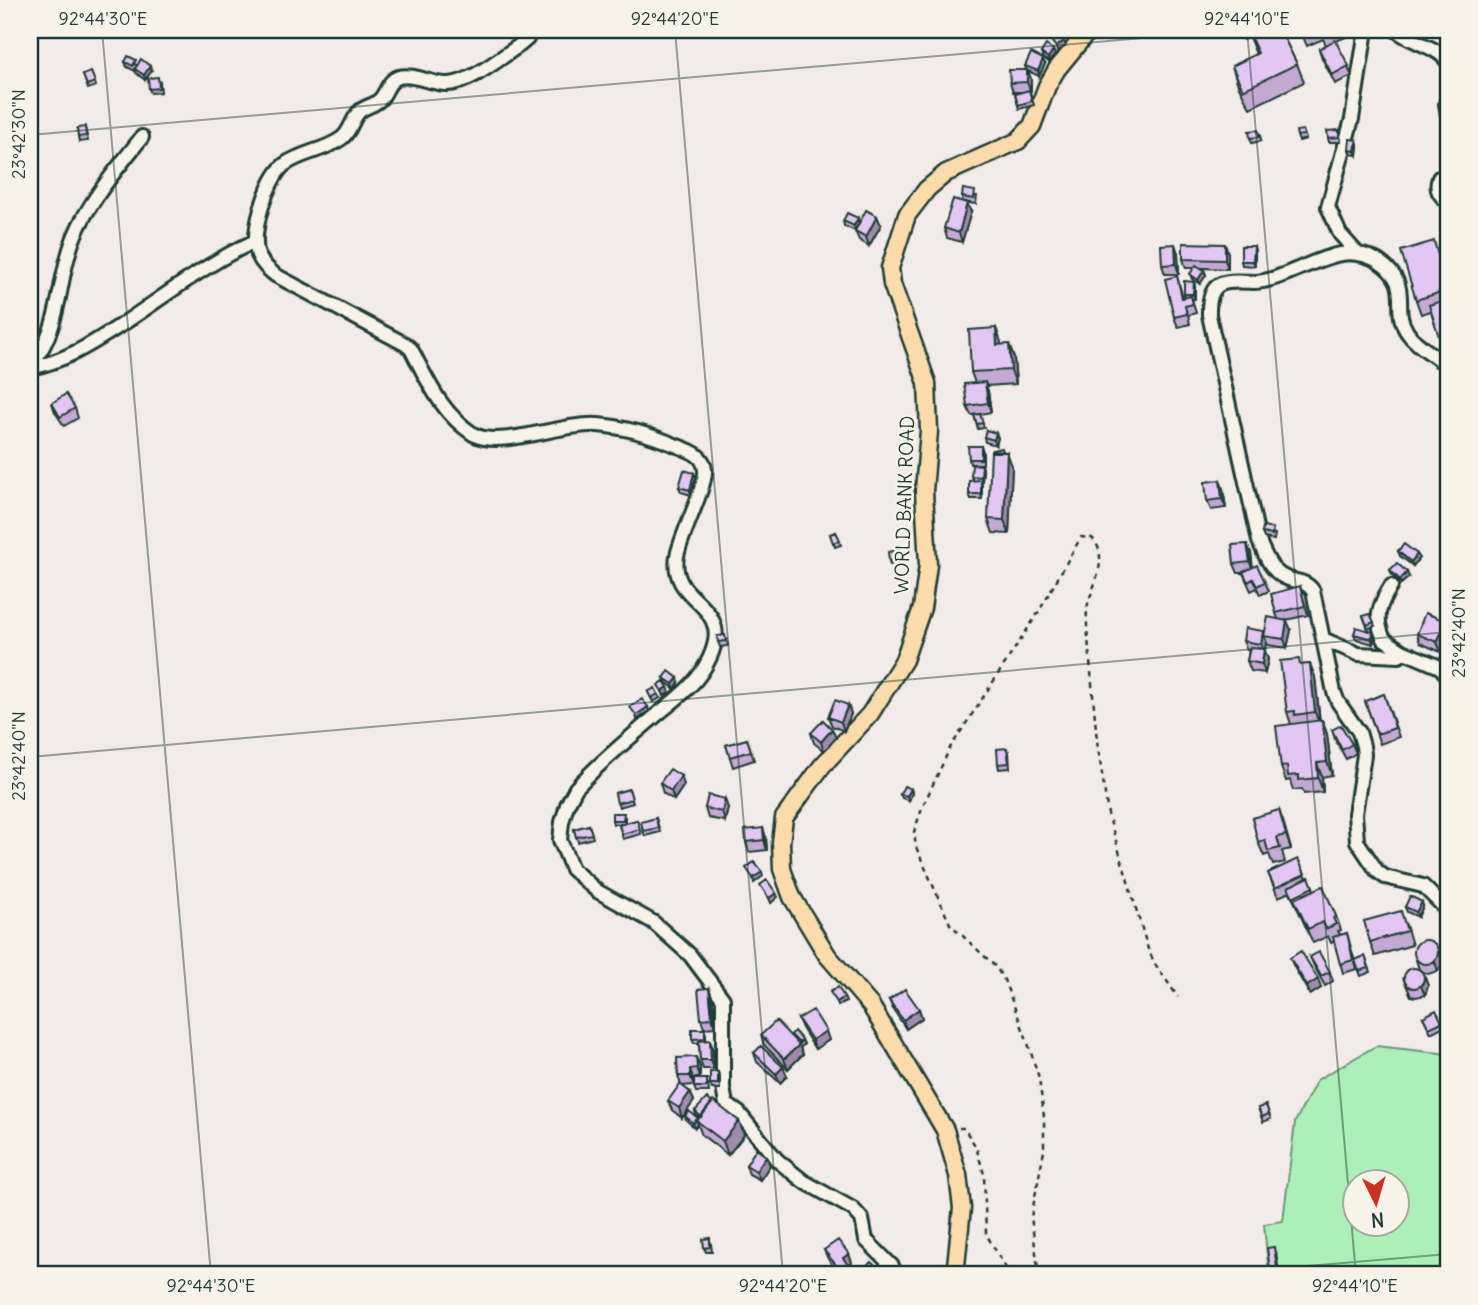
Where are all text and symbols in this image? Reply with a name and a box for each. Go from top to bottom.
text: 92°44'30"E [59,7,147,30]
text: 92°44'20"E [631,7,719,30]
text: 92°44'10"E [1204,7,1290,30]
text: 23°42'30"N [7,89,30,179]
street label: WORLD BANK ROAD [889,415,919,595]
text: 23°42'40"N [1447,588,1470,678]
text: 23°42'40"N [7,711,30,801]
north arrow [1342,1168,1412,1238]
text: N [1370,1207,1385,1232]
text: 92°44'30"E [167,1274,255,1297]
text: 92°44'20"E [739,1274,827,1297]
text: 92°44'10"E [1312,1274,1398,1297]

